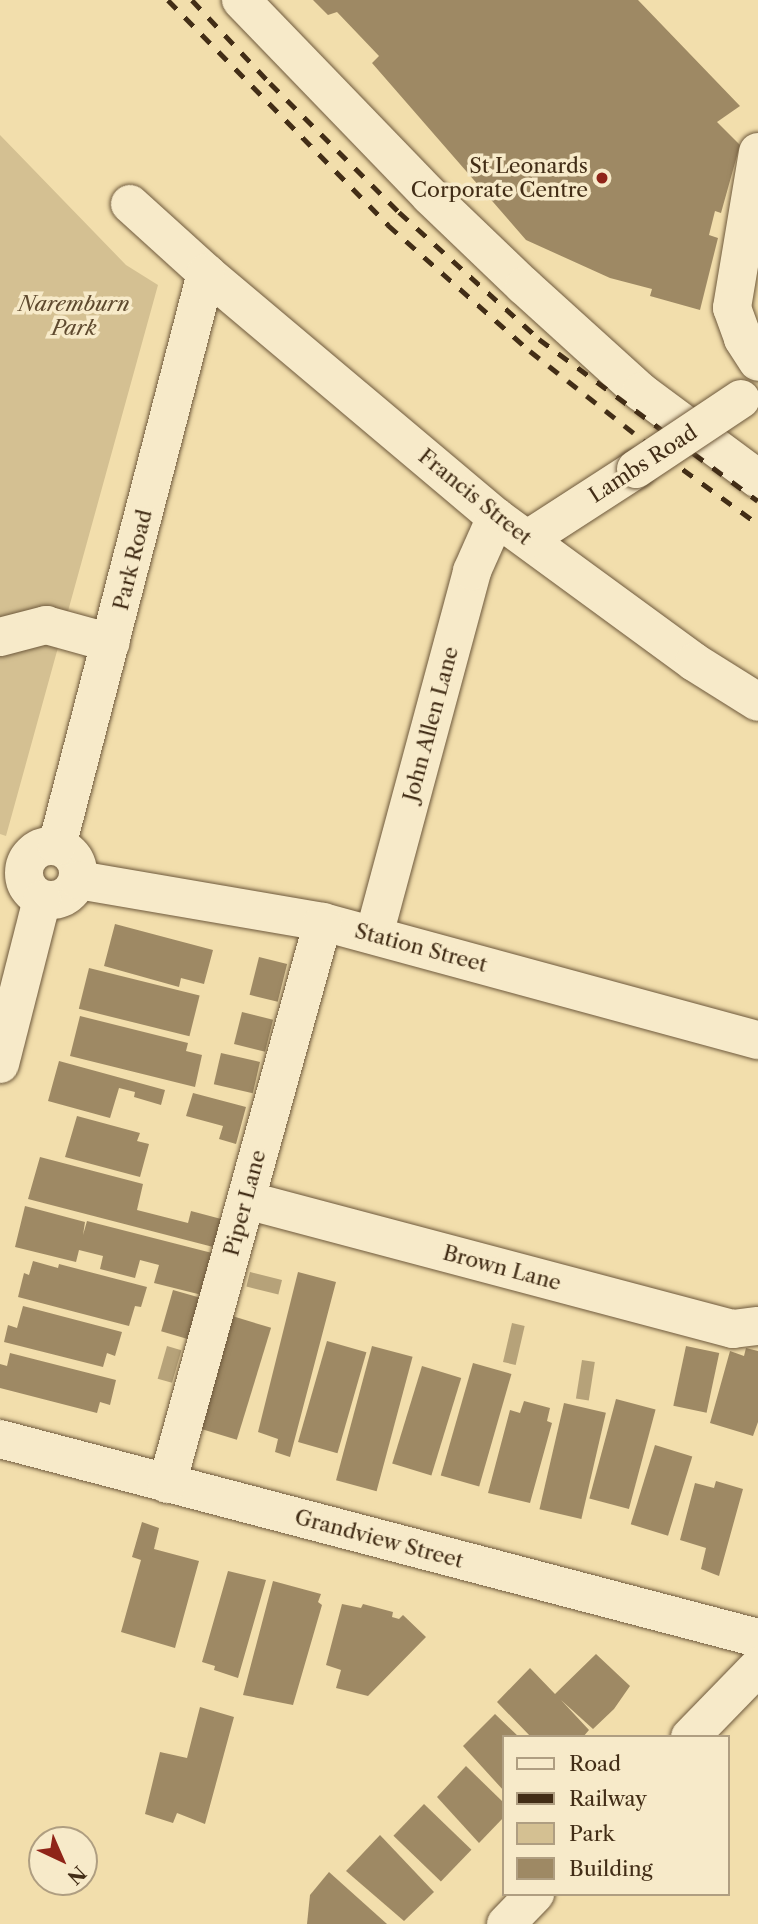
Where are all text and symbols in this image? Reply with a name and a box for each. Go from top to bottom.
place label: St Leonards Corporate Centre [411,153,588,203]
marker: St Leonards Corporate Centre [594,170,610,186]
park label: Naremburn Park [18,291,130,341]
street label: Lambs Road [584,420,702,508]
street label: Francis Street [413,444,537,550]
street label: Park Road [108,507,158,613]
street label: John Allen Lane [398,643,464,805]
street label: Station Street [352,918,490,978]
street label: Piper Lane [219,1147,271,1259]
street label: Brown Lane [440,1240,564,1296]
street label: Grandview Street [292,1504,466,1574]
legend [503,1735,730,1896]
text: Road [569,1751,621,1776]
text: Railway [569,1786,647,1811]
text: Park [569,1821,615,1846]
north arrow [28,1826,98,1896]
text: Building [569,1856,653,1881]
text: N [63,1861,90,1889]

